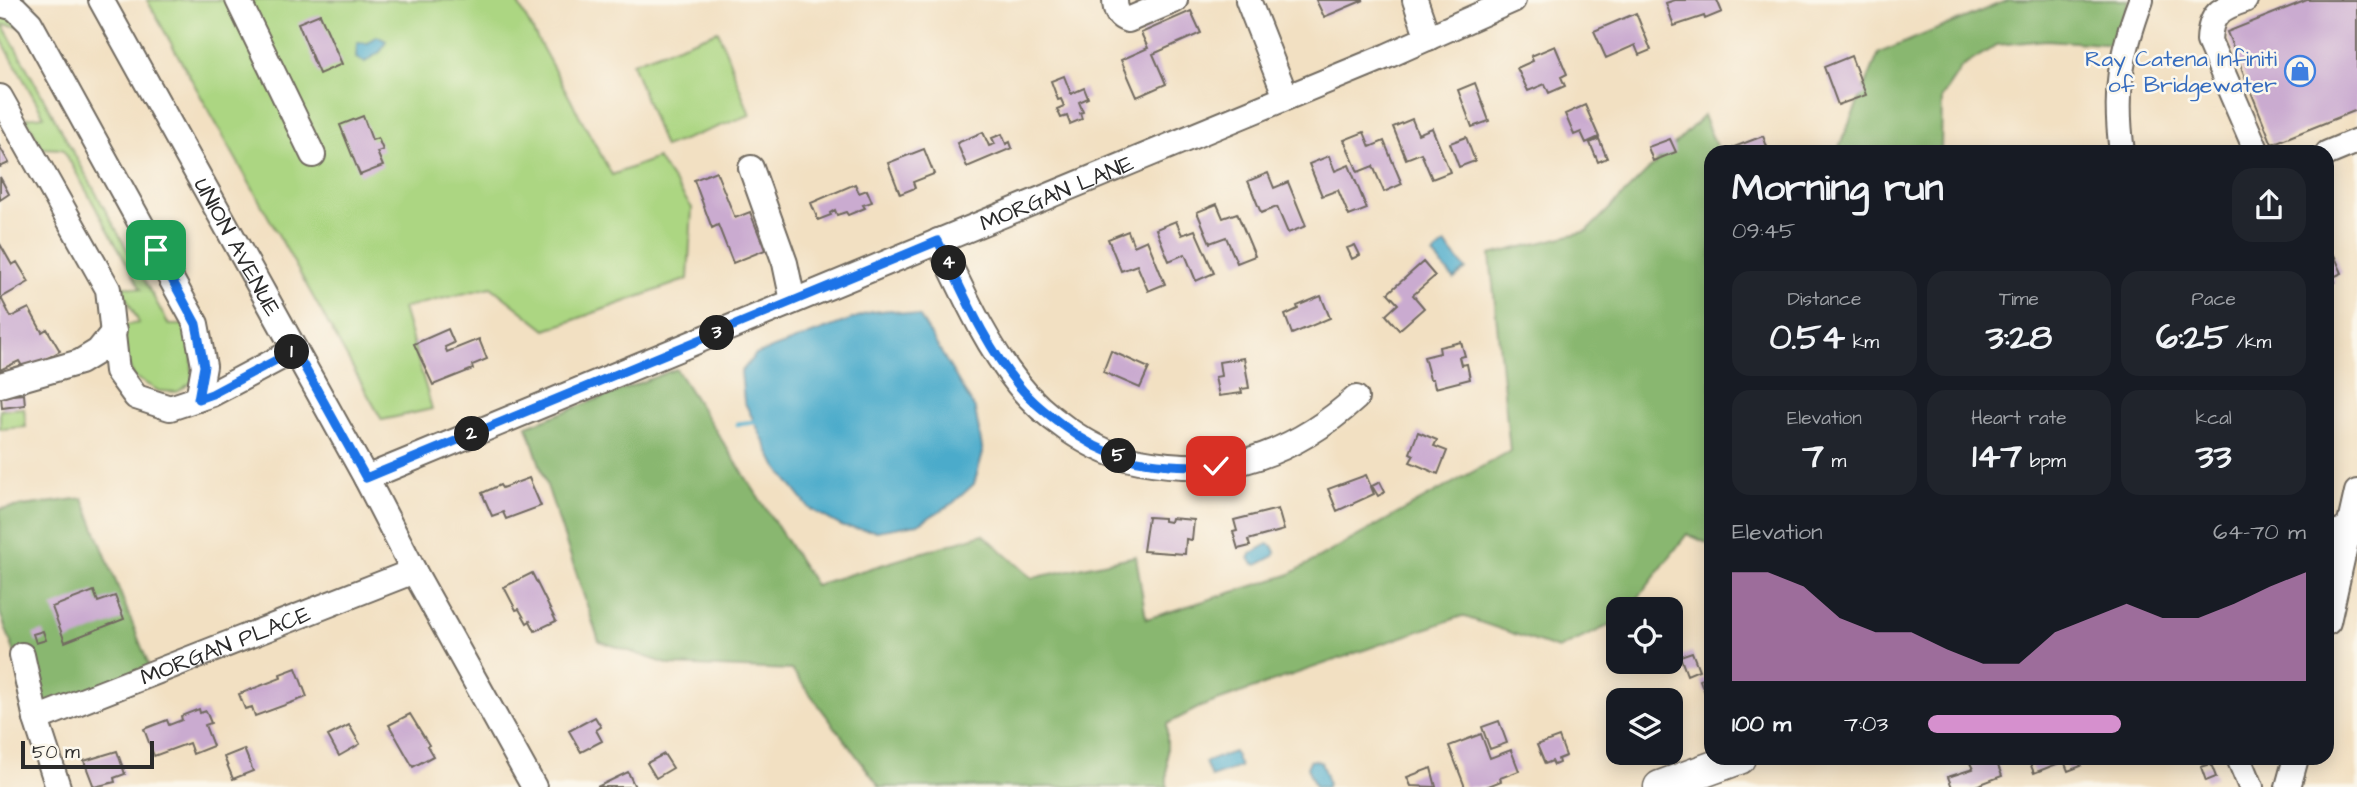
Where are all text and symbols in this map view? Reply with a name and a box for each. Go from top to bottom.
place label: Ray Catena Infiniti of Bridgewater [2085,43,2278,102]
shop icon: Ray Catena Infiniti of Bridgewater [2283,54,2317,88]
street label: MORGAN LANE [975,147,1139,240]
text: Morning run [1732,163,1944,215]
button: share [2232,168,2306,242]
street label: UNION AVENUE [186,172,288,322]
text: 09:45 [1732,215,1795,247]
pin [126,220,186,280]
icon: arrive [137,231,175,269]
pin: 4 [932,246,967,280]
text: 4 [942,249,955,276]
text: Distance [1787,286,1861,313]
text: Time [1999,286,2039,313]
text: Pace [2192,286,2236,313]
text: 0.54 [1769,313,1845,362]
text: 3:28 [1986,313,2052,362]
text: 6:25 [2156,313,2229,362]
pin: 3 [700,316,734,350]
text: 3 [712,319,721,346]
text: km [1845,329,1879,356]
text: /km [2229,329,2271,356]
pin: 1 [274,334,310,370]
text: 1 [290,338,293,365]
text: Elevation [1787,405,1862,432]
text: Heart rate [1971,405,2067,432]
text: kcal [2195,405,2232,432]
pin: 2 [454,416,490,452]
text: 2 [466,420,477,447]
text: 7 [1802,432,1824,481]
text: 147 [1972,432,2022,481]
text: 33 [2196,432,2231,481]
pin [1186,436,1246,496]
pin: 5 [1102,438,1136,474]
text: 5 [1112,442,1125,469]
icon: check [1197,447,1235,485]
text: m [1824,448,1846,475]
text: bpm [2022,448,2066,475]
text: Elevation [1732,516,1823,548]
text: 64–70 m [2213,516,2306,548]
map controls [1606,597,1683,765]
button: locate [1606,597,1683,674]
street label: MORGAN PLACE [136,598,316,694]
button: layers [1606,688,1683,765]
text: 100 m [1732,708,1791,740]
text: 7:03 [1844,708,1888,740]
scale bar [21,738,154,770]
text: 50 m [32,739,80,766]

